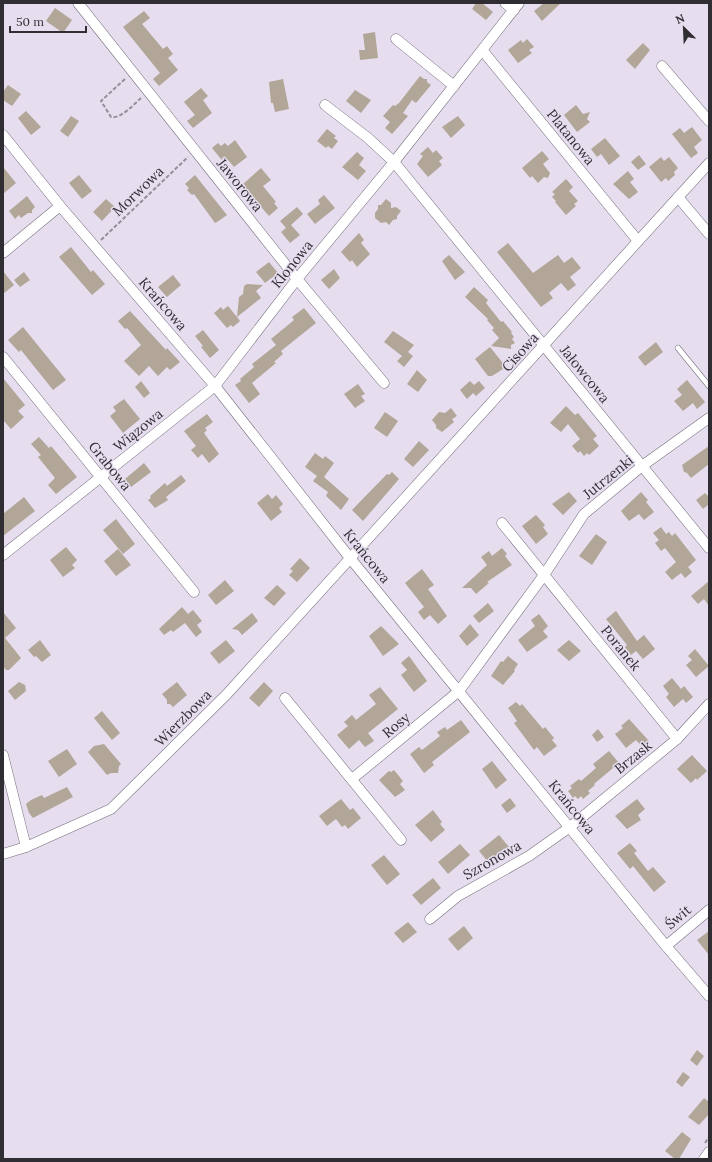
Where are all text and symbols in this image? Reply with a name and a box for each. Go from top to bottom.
scale bar [10,8,86,34]
north arrow [664,8,704,48]
text: N [673,11,687,27]
text: 50 m [16,14,44,29]
street label: Platanowa [543,105,599,169]
street label: Jaworowa [212,154,267,215]
street label: Morwowa [109,162,167,220]
street label: Klonowa [267,236,317,292]
street label: Krańcowa [135,274,191,334]
street label: Cisowa [498,329,542,375]
street label: Jałowcowa [556,341,614,407]
street label: Wiązowa [110,405,166,455]
street label: Grabowa [85,438,135,494]
street label: Jutrzenki [578,451,637,503]
street label: Krańcowa [340,525,394,587]
street label: Poranek [597,622,645,675]
street label: Wierzbowa [151,686,215,750]
street label: Rosy [378,708,414,742]
street label: Brzask [611,736,656,778]
street label: Krańcowa [545,776,599,838]
street label: Szronowa [460,836,524,884]
street label: Świt [661,901,695,933]

